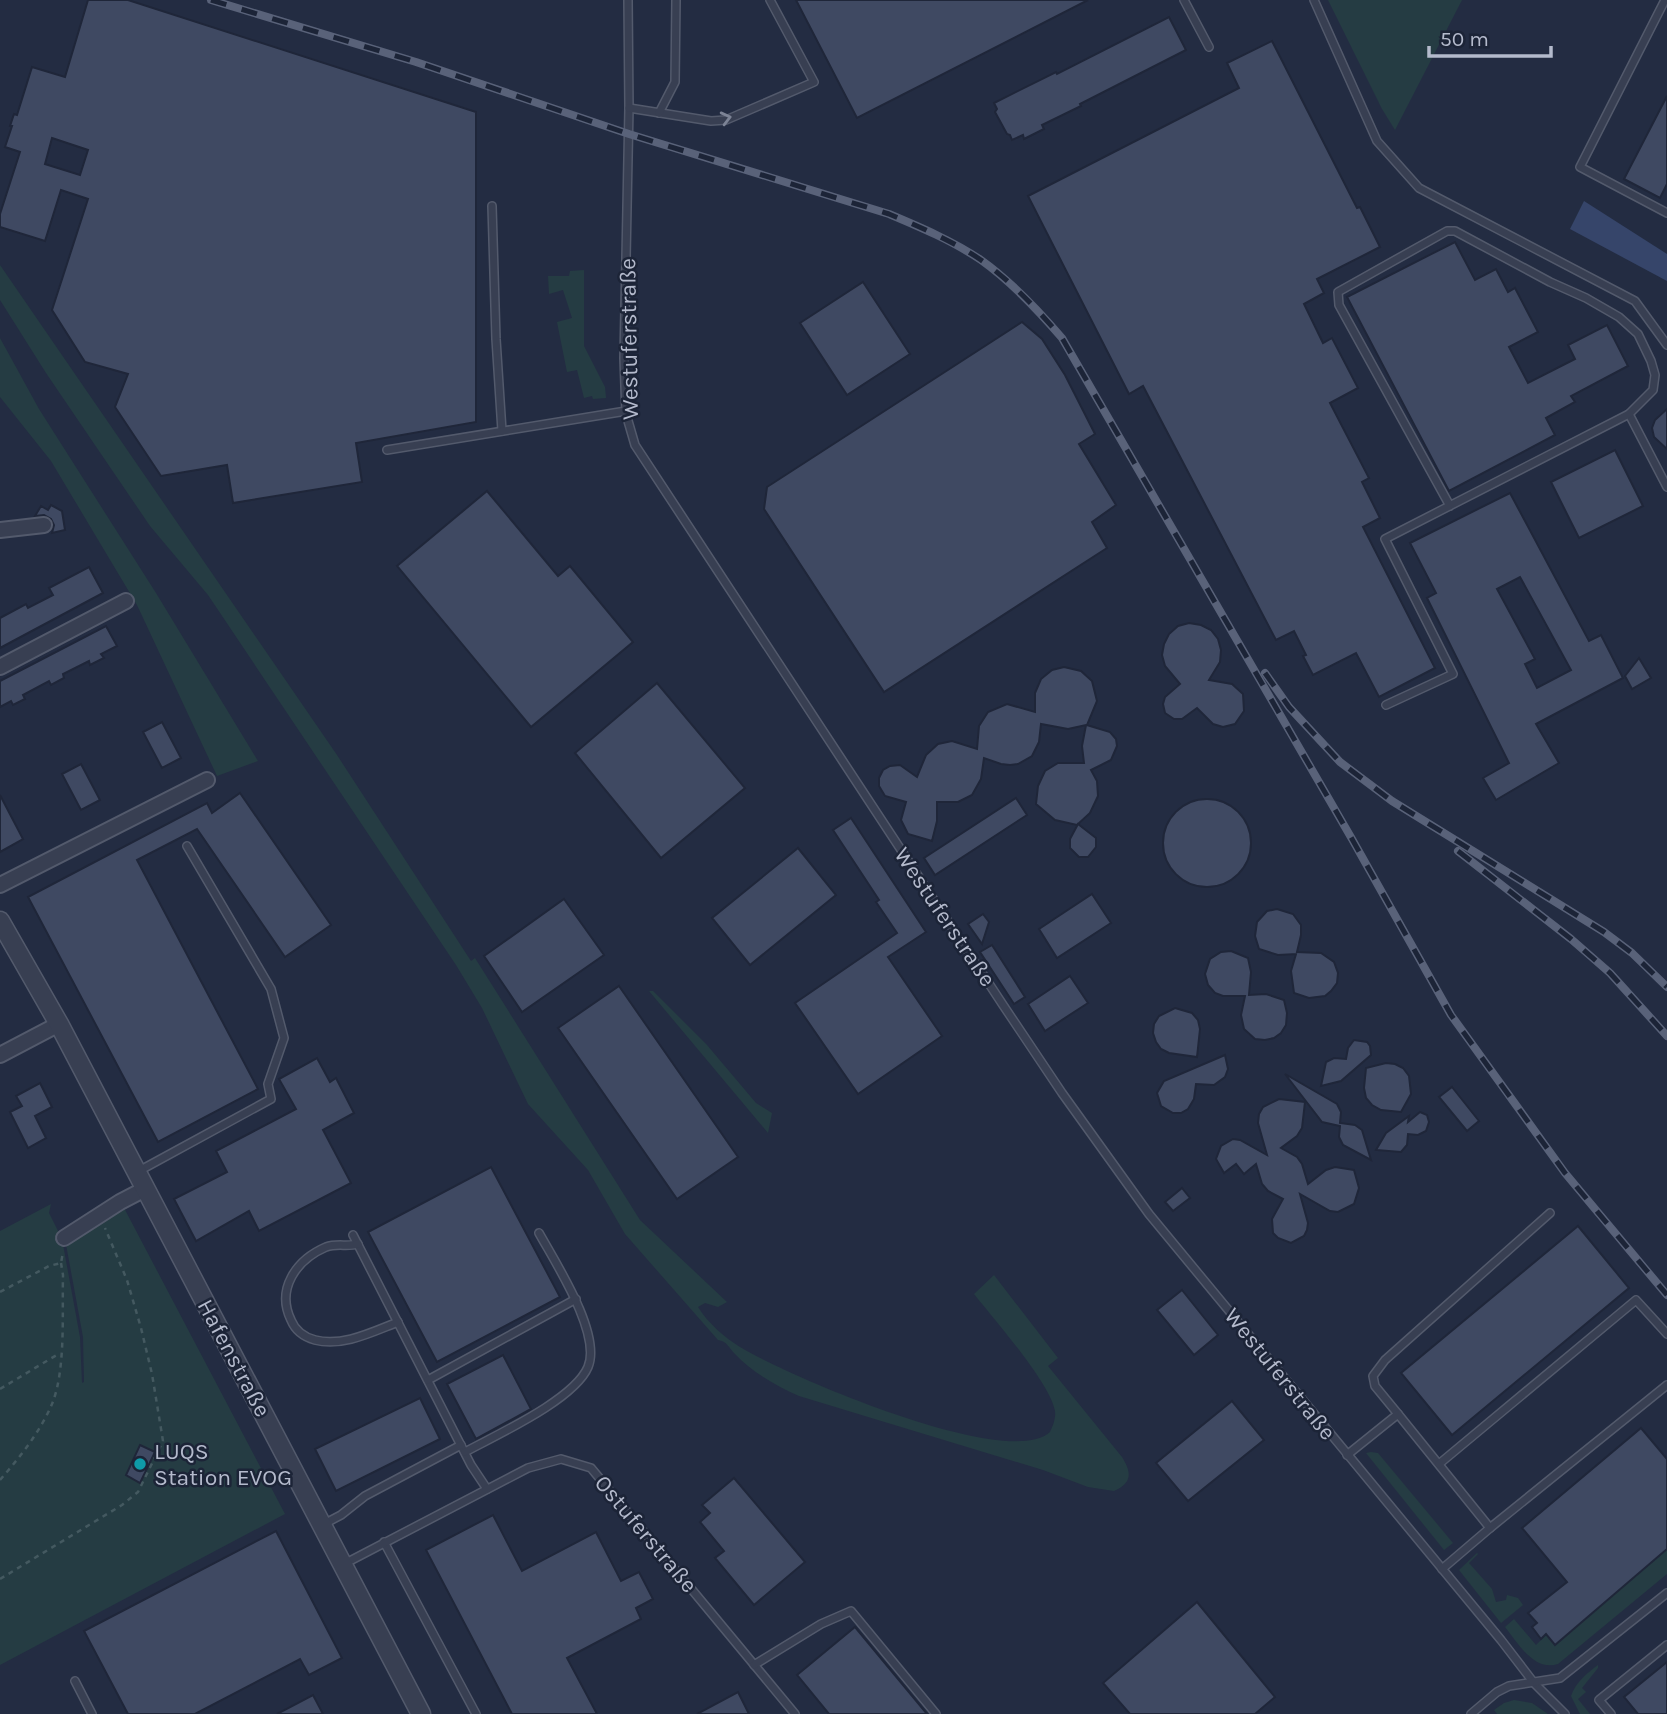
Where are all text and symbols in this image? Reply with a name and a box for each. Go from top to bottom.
scale bar [1429,14,1552,58]
text: 50 m [1440,27,1489,51]
one-way arrow [719,112,731,126]
street label: Westuferstraße [614,258,644,420]
street label: Westuferstraße [889,842,1001,992]
street label: Hafenstraße [192,1295,276,1421]
street label: Westuferstraße [1219,1303,1341,1445]
place label: LUQS Station EVOG [154,1438,292,1491]
marker: LUQS Station EVOG [132,1456,148,1472]
street label: Ostuferstraße [589,1470,703,1598]

